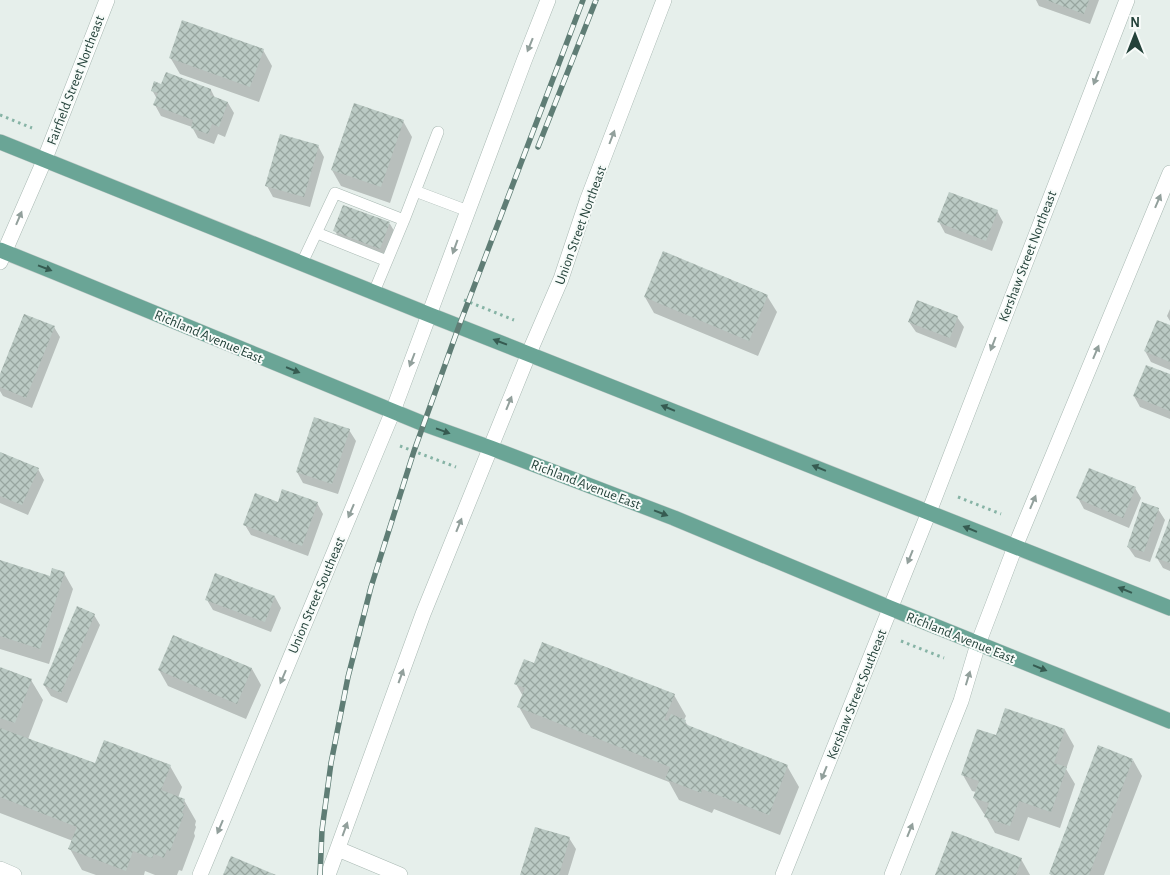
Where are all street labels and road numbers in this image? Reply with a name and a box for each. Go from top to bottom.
street label: Fairfield Street Northeast [45,13,107,147]
street label: Union Street Northeast [553,163,609,287]
street label: Kershaw Street Northeast [997,189,1060,324]
street label: Richland Avenue East [152,308,265,366]
street label: Richland Avenue East [529,458,643,512]
street label: Union Street Southeast [286,535,348,656]
street label: Richland Avenue East [904,610,1018,666]
street label: Kershaw Street Southeast [824,627,890,761]

